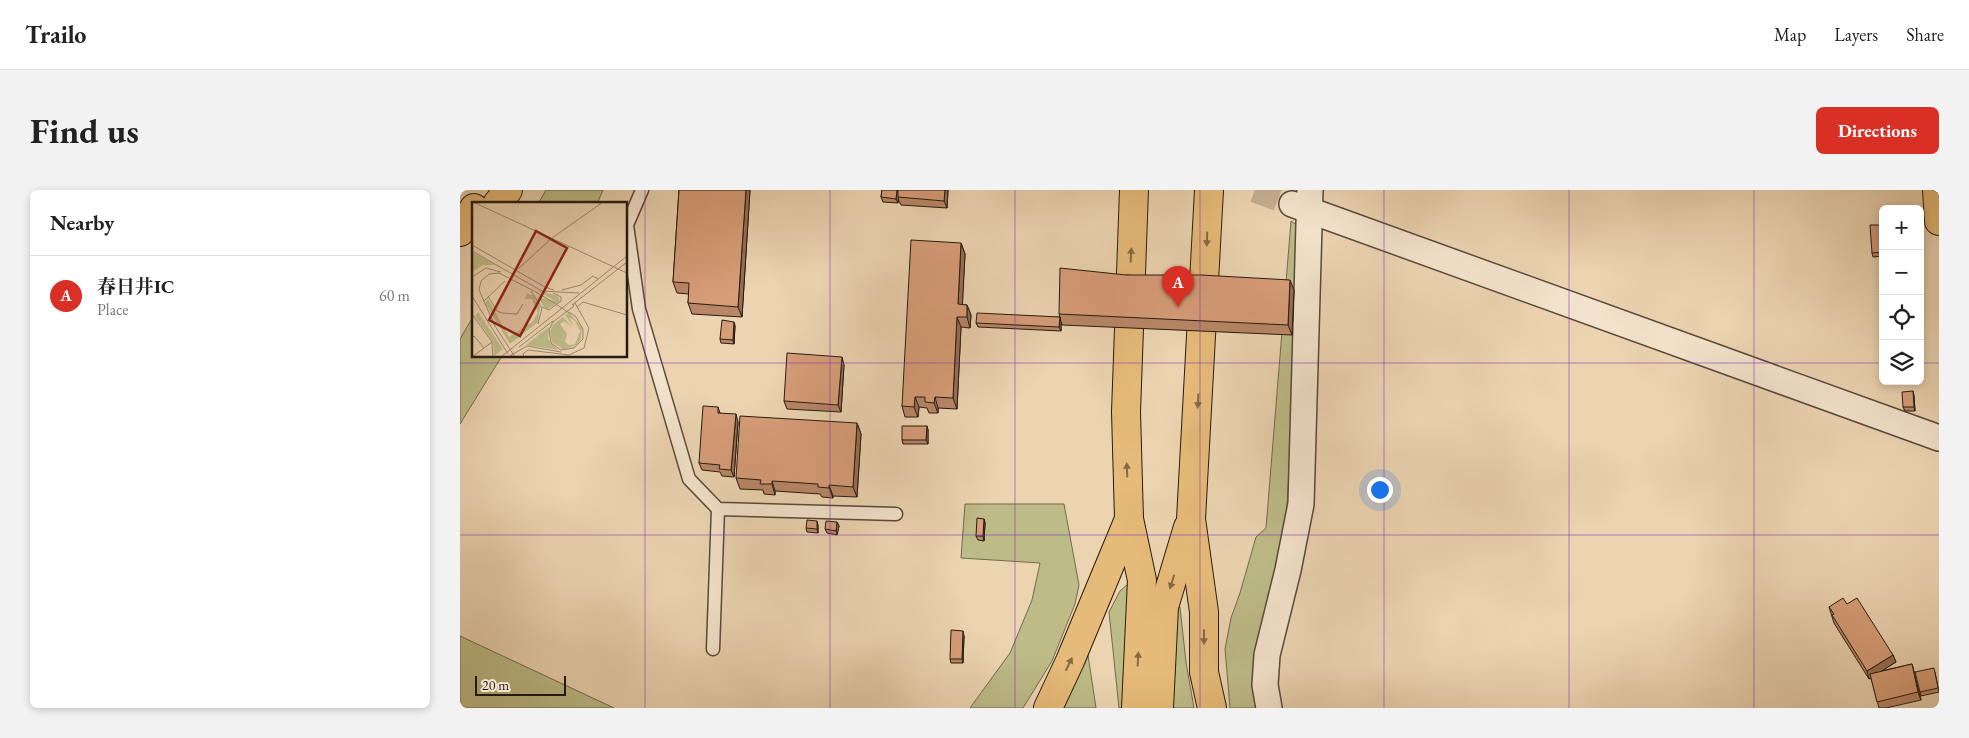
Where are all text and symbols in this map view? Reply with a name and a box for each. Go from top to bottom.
text: Trailo [25,19,86,50]
text: Map [1774,23,1806,46]
text: Layers [1834,23,1878,46]
text: Share [1906,23,1944,46]
button: Directions [1816,107,1939,154]
text: Find us [30,108,139,153]
inset map [472,202,628,358]
map controls [1879,205,1924,385]
button: + [1879,205,1924,250]
text: Nearby [50,209,114,236]
one-way arrow [1203,231,1211,247]
one-way arrow [1127,247,1135,263]
button: − [1879,250,1924,295]
pin: A [1162,266,1194,307]
text: 春日井IC [97,274,174,299]
text: A [60,285,72,306]
text: 60 m [379,285,410,306]
button: locate [1879,295,1924,340]
text: Place [97,299,129,320]
button: layers [1879,340,1924,385]
one-way arrow [1193,393,1201,409]
one-way arrow [1123,462,1131,478]
your location [1367,477,1393,503]
one-way arrow [1167,575,1175,590]
one-way arrow [1200,629,1208,645]
one-way arrow [1135,651,1143,667]
one-way arrow [1065,657,1073,671]
scale bar [475,673,566,696]
text: 20 m [482,676,509,694]

